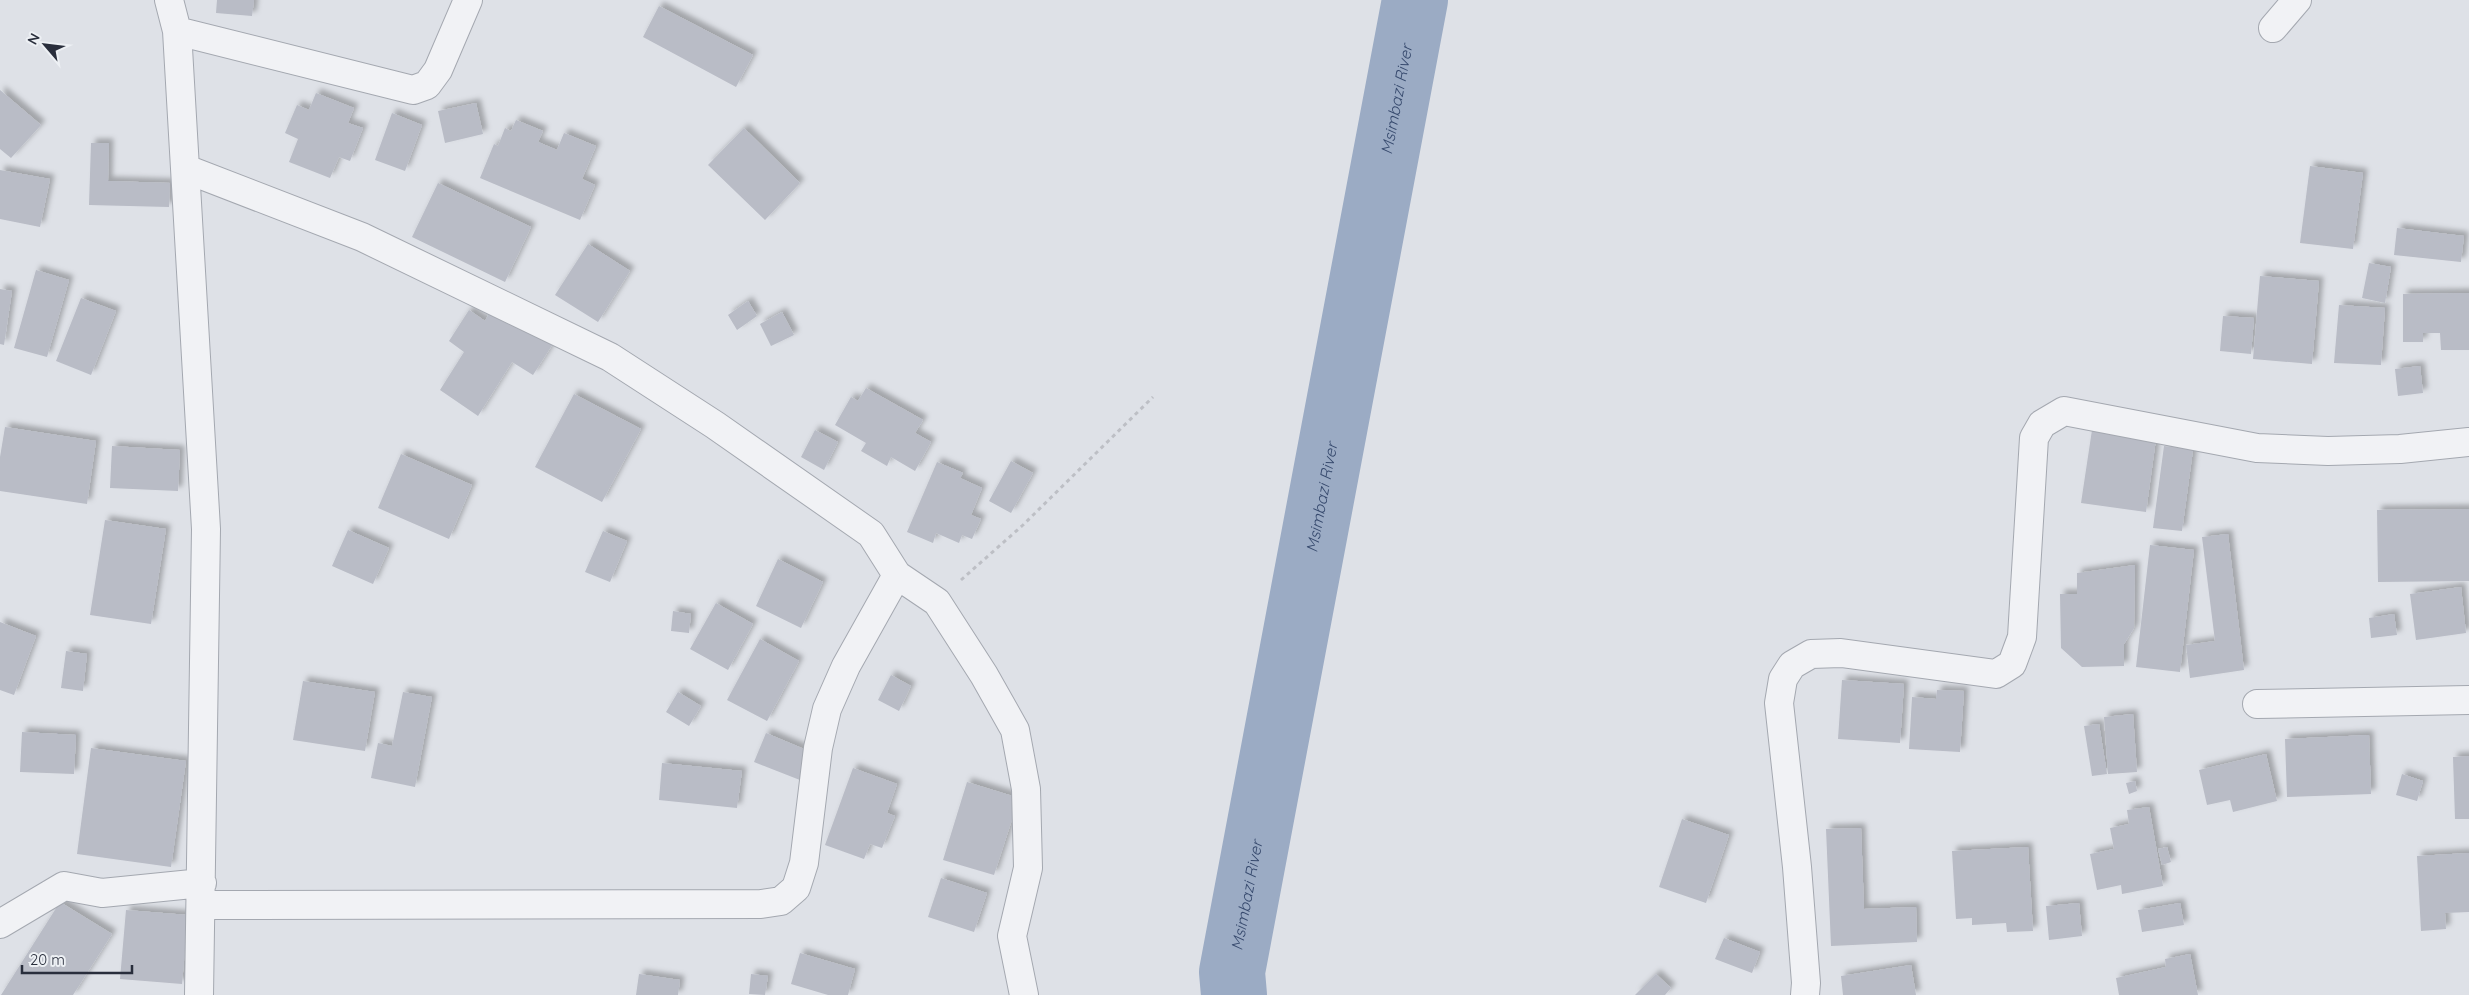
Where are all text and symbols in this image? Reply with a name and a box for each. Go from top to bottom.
north arrow [20,20,70,70]
text: N [23,30,44,48]
water label: Msimbazi River [1376,41,1417,156]
water label: Msimbazi River [1301,439,1342,554]
water label: Msimbazi River [1226,837,1267,952]
scale bar [22,942,132,974]
text: 20 m [30,950,65,969]

